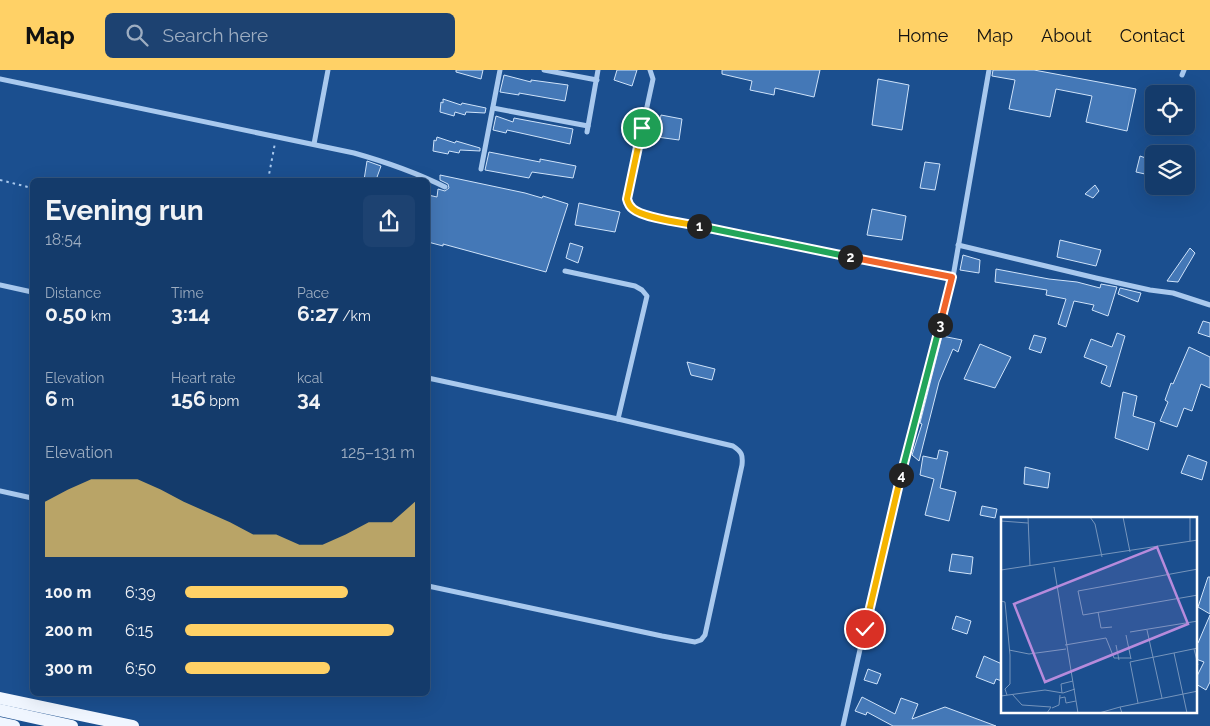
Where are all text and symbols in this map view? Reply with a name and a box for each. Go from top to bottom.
search box [105,13,455,58]
text: Map [25,21,75,50]
icon: search [123,21,151,49]
text: Search here [163,24,268,46]
text: Home [897,25,948,46]
text: Map [976,25,1013,46]
text: About [1041,25,1092,46]
text: Contact [1120,25,1185,46]
map controls [1145,85,1195,195]
button: locate [1145,85,1195,135]
pin [621,107,663,149]
icon: arrive [628,114,656,142]
button: layers [1145,145,1195,195]
text: Evening run [45,194,204,227]
button: share [363,195,415,247]
pin: 1 [686,214,712,238]
text: 1 [696,218,703,234]
text: 18:54 [45,230,82,249]
pin: 2 [838,244,862,270]
text: 2 [847,249,854,265]
text: Distance [45,285,101,301]
text: Time [171,285,204,301]
text: Pace [297,285,329,301]
text: 0.50 [45,301,87,326]
text: 3:14 [171,301,210,326]
text: 6:27 [297,301,339,326]
text: km [87,308,111,324]
text: /km [339,308,371,324]
pin: 3 [928,312,952,338]
text: 3 [937,317,944,333]
text: Elevation [45,370,104,386]
text: Heart rate [171,370,235,386]
text: kcal [297,370,323,386]
text: 6 [45,386,58,411]
text: 156 [171,386,206,411]
text: 34 [297,386,321,411]
text: m [58,393,74,409]
text: bpm [206,393,239,409]
text: Elevation [45,443,113,462]
text: 125–131 m [341,443,415,462]
pin: 4 [888,462,914,488]
text: 4 [898,467,906,483]
inset map [1001,517,1198,714]
text: 100 m [45,583,91,602]
text: 6:39 [125,583,156,602]
pin [844,608,886,650]
icon: check [851,615,879,643]
text: 200 m [45,621,92,640]
text: 6:15 [125,621,153,640]
text: 300 m [45,659,92,678]
text: 6:50 [125,659,156,678]

